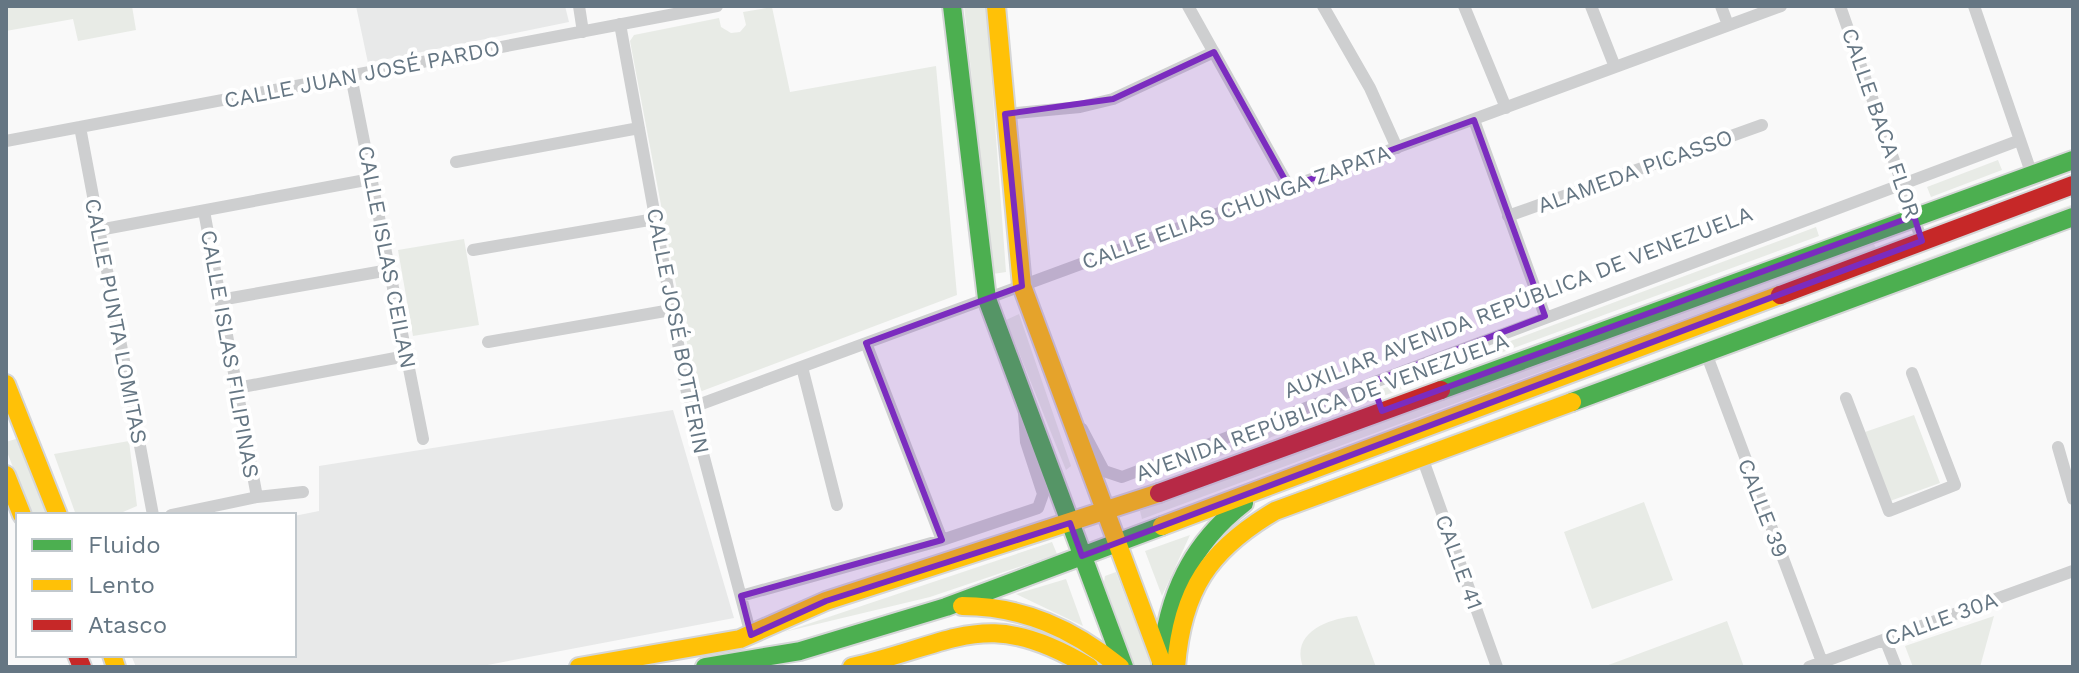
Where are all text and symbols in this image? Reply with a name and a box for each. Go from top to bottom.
street label: CALLE BACA FLOR [1837,25,1925,221]
street label: CALLE JUAN JOSÉ PARDO [222,35,502,113]
street label: ALAMEDA PICASSO [1534,124,1736,218]
street label: CALLE ELIAS CHUNGA ZAPATA [1078,139,1394,275]
street label: CALLE ISLAS CEILAN [353,143,421,371]
street label: CALLE PUNTA LOMITAS [80,196,152,446]
street label: AUXILIAR AVENIDA REPÚBLICA DE VENEZUELA [1280,201,1756,403]
street label: CALLE JOSÉ BOTTERIN [642,206,714,456]
street label: CALLE ISLAS FILIPINAS [196,228,264,480]
street label: AVENIDA REPÚBLICA DE VENEZUELA [1132,328,1512,486]
street label: CALLE 39 [1733,455,1793,561]
street label: CALLE 41 [1430,511,1488,613]
legend [16,513,296,657]
text: Fluido [88,531,161,559]
text: Lento [88,571,155,599]
street label: CALLE 30A [1881,587,2001,651]
text: Atasco [88,611,167,639]

